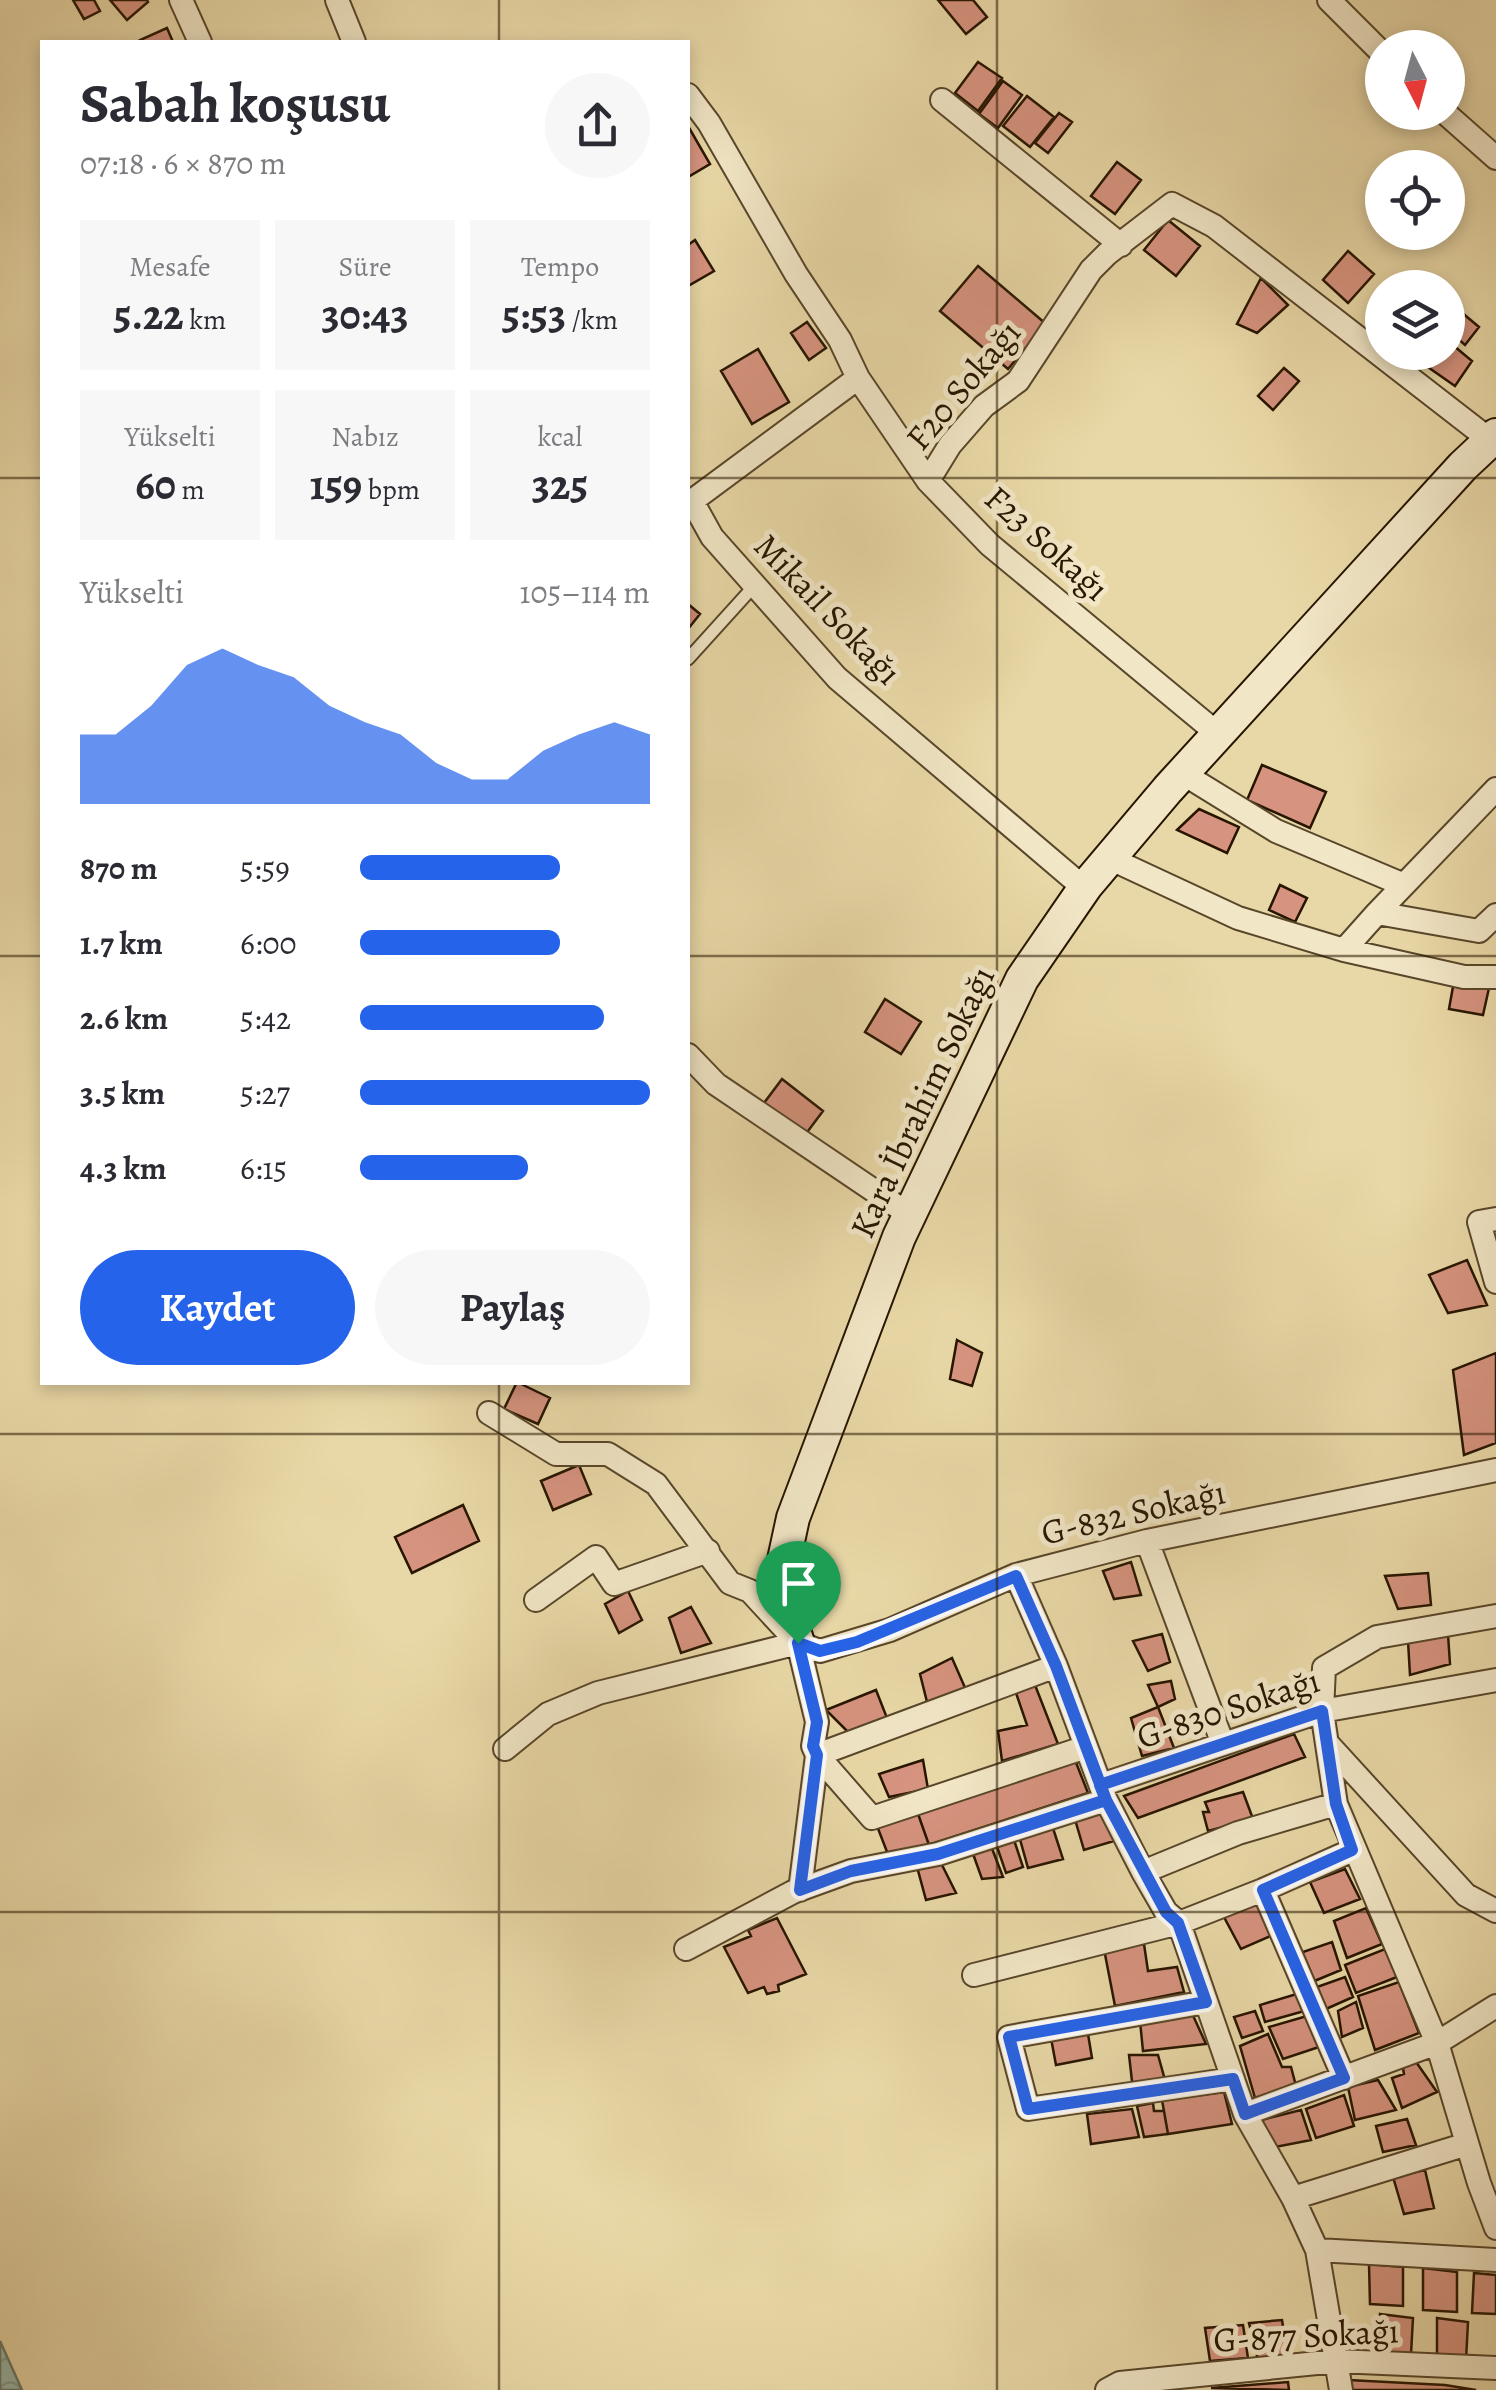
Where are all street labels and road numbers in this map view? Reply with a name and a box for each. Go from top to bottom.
street label: F20 Sokağı [895,310,1031,460]
street label: F23 Sokağı [975,474,1119,612]
street label: Mikail Sokağı [744,523,912,695]
street label: Kara İbrahim Sokağı [838,958,1006,1246]
street label: G-832 Sokağı [1036,1468,1230,1556]
street label: G-830 Sokağı [1130,1656,1326,1760]
street label: G-877 Sokağı [1212,2306,1400,2364]

